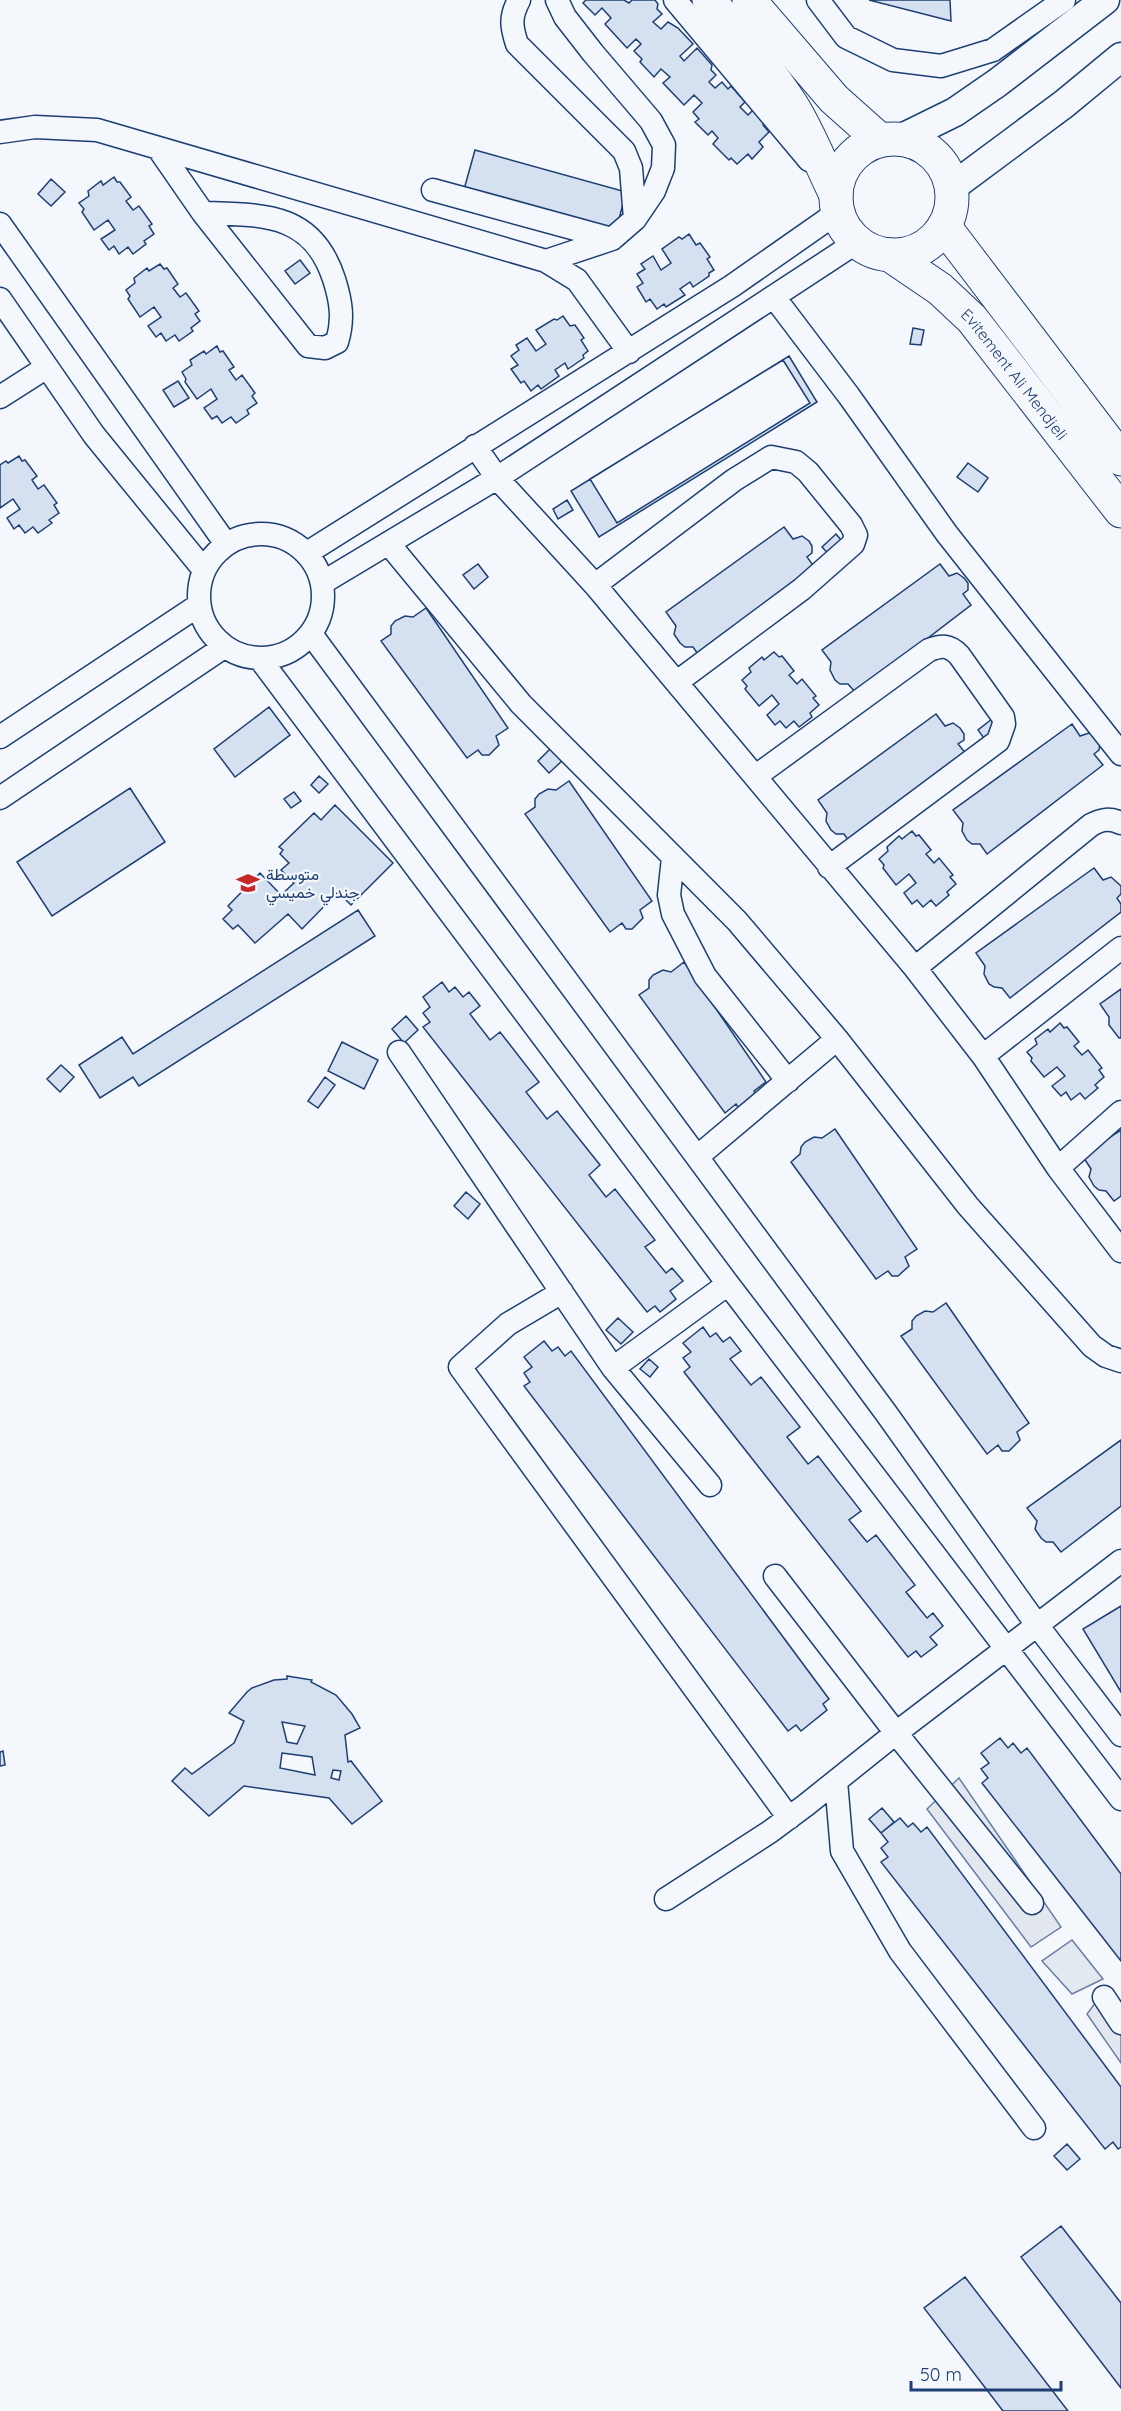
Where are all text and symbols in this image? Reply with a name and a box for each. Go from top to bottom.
street label: Evitement Ali Mendjeli [957,304,1072,444]
place label: متوسطة جندلي خميسي [266,864,360,906]
school or university icon: متوسطة جندلي خميسي [235,870,261,896]
scale bar [911,2354,1061,2392]
text: 50 m [920,2363,962,2386]

